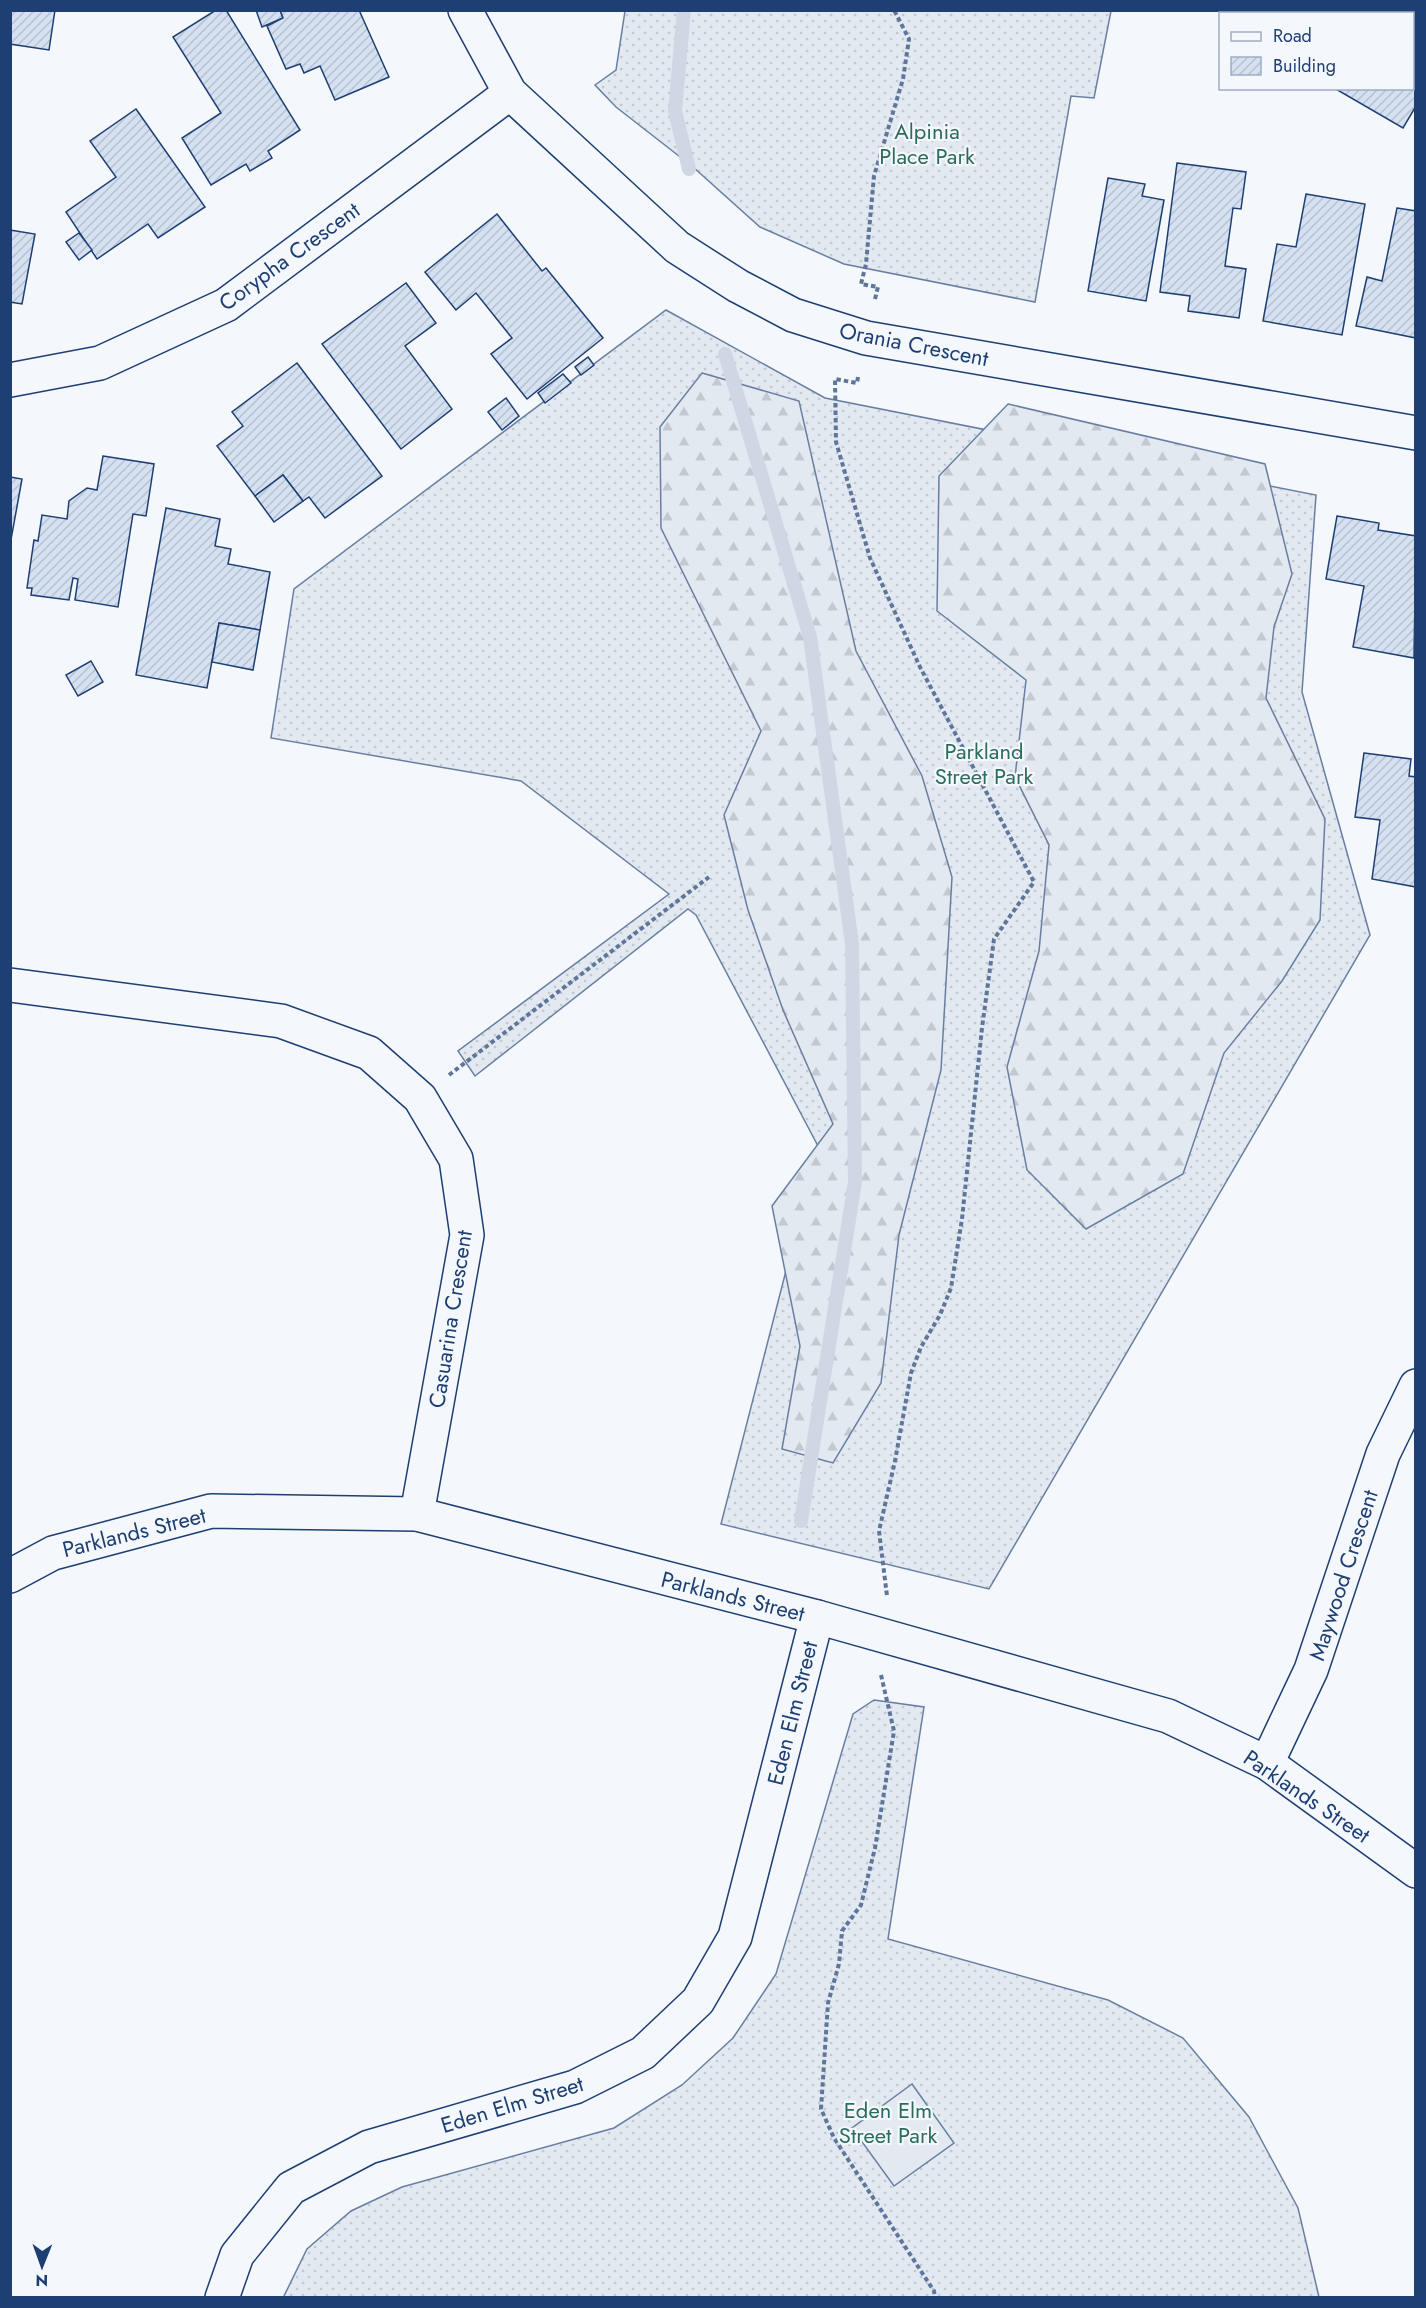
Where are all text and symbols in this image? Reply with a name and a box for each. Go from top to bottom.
legend [1219,12,1414,90]
text: Road [1273,23,1312,49]
text: Building [1273,53,1336,79]
park label: Alpinia Place Park [879,115,975,172]
street label: Corypha Crescent [212,193,367,318]
street label: Orania Crescent [837,314,992,374]
park label: Parkland Street Park [935,735,1033,792]
street label: Casuarina Crescent [420,1227,480,1410]
street label: Maywood Crescent [1300,1485,1386,1664]
street label: Parklands Street [59,1499,210,1565]
street label: Parklands Street [658,1563,809,1629]
street label: Eden Elm Street [759,1637,826,1788]
street label: Parklands Street [1237,1742,1377,1851]
street label: Eden Elm Street [437,2067,588,2141]
park label: Eden Elm Street Park [839,2094,937,2151]
north arrow [12,2236,72,2296]
text: N [35,2269,48,2292]

